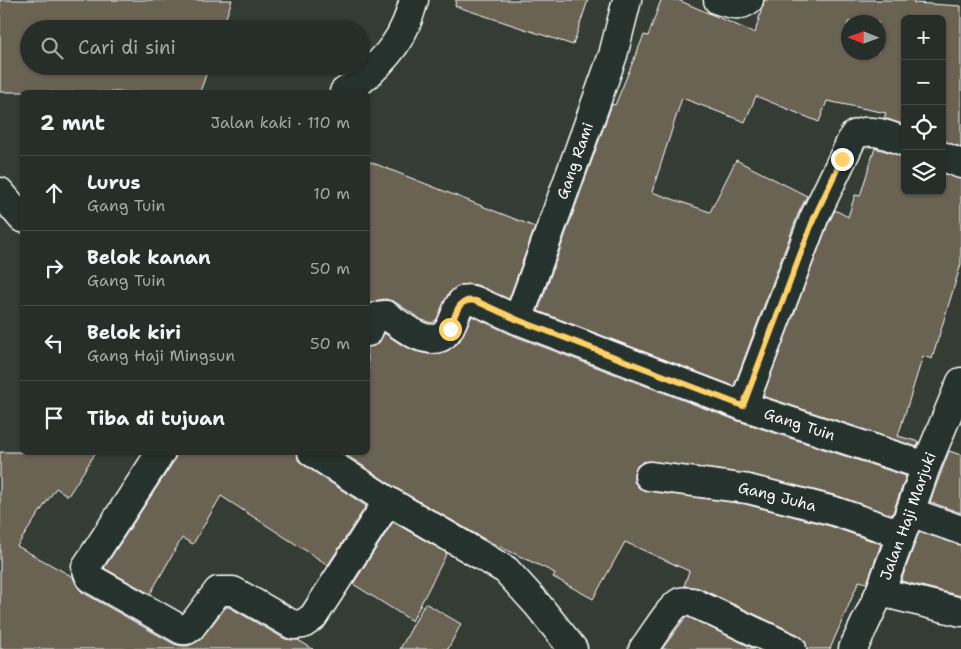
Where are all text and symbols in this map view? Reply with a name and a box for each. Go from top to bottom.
north arrow [841,15,886,60]
map controls [901,15,946,195]
button: + [901,15,946,60]
search box [20,20,370,75]
icon: search [38,34,66,62]
text: Cari di sini [78,35,176,60]
button: − [901,60,946,105]
button: locate [901,105,946,150]
text: 2 mnt [40,109,105,137]
text: Jalan kaki · 110 m [210,112,350,133]
street label: Gang Rami [552,120,598,202]
route end [831,148,854,171]
button: layers [901,150,946,195]
text: Lurus [87,170,141,195]
icon: ahead [40,179,68,207]
text: 10 m [313,183,350,204]
text: Gang Tuin [87,195,165,216]
text: Belok kanan [87,245,211,270]
icon: right [40,254,68,282]
text: 50 m [310,258,350,279]
text: Gang Tuin [87,270,165,291]
route start [439,318,462,341]
text: Belok kiri [87,320,181,345]
icon: left [40,329,68,357]
text: 50 m [310,333,350,354]
text: Gang Haji Mingsun [87,345,235,366]
icon: arrive [40,404,68,432]
street label: Gang Tuin [762,404,838,445]
text: Tiba di tujuan [87,406,225,431]
street label: Jalan Haji Marjuki [875,449,941,583]
street label: Gang Juha [737,478,819,516]

